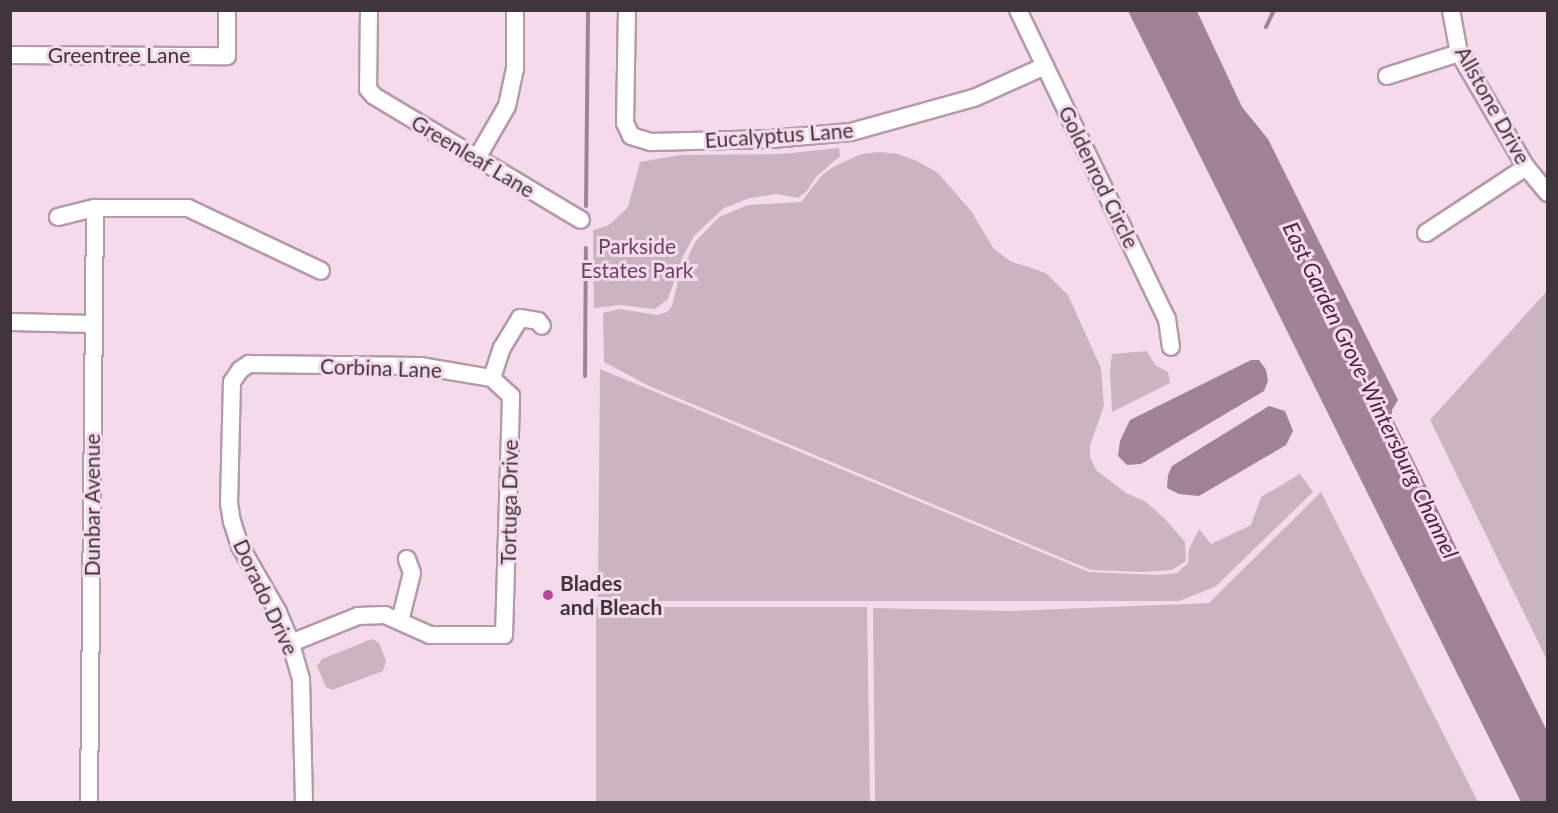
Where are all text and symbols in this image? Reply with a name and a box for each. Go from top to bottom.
street label: Greentree Lane [48,42,190,68]
street label: Allstone Drive [1450,42,1536,168]
street label: Goldenrod Circle [1054,102,1144,252]
street label: Greenleaf Lane [407,109,539,203]
street label: Eucalyptus Lane [704,117,854,153]
water label: East Garden Grove-Wintersburg Channel [1278,217,1464,563]
park label: Parkside Estates Park [581,233,693,283]
street label: Corbina Lane [320,353,442,383]
street label: Dunbar Avenue [79,433,105,577]
street label: Tortuga Drive [495,439,523,565]
street label: Dorado Drive [228,535,304,659]
place label: Blades and Bleach [560,570,662,620]
marker: Blades and Bleach [541,588,555,602]

